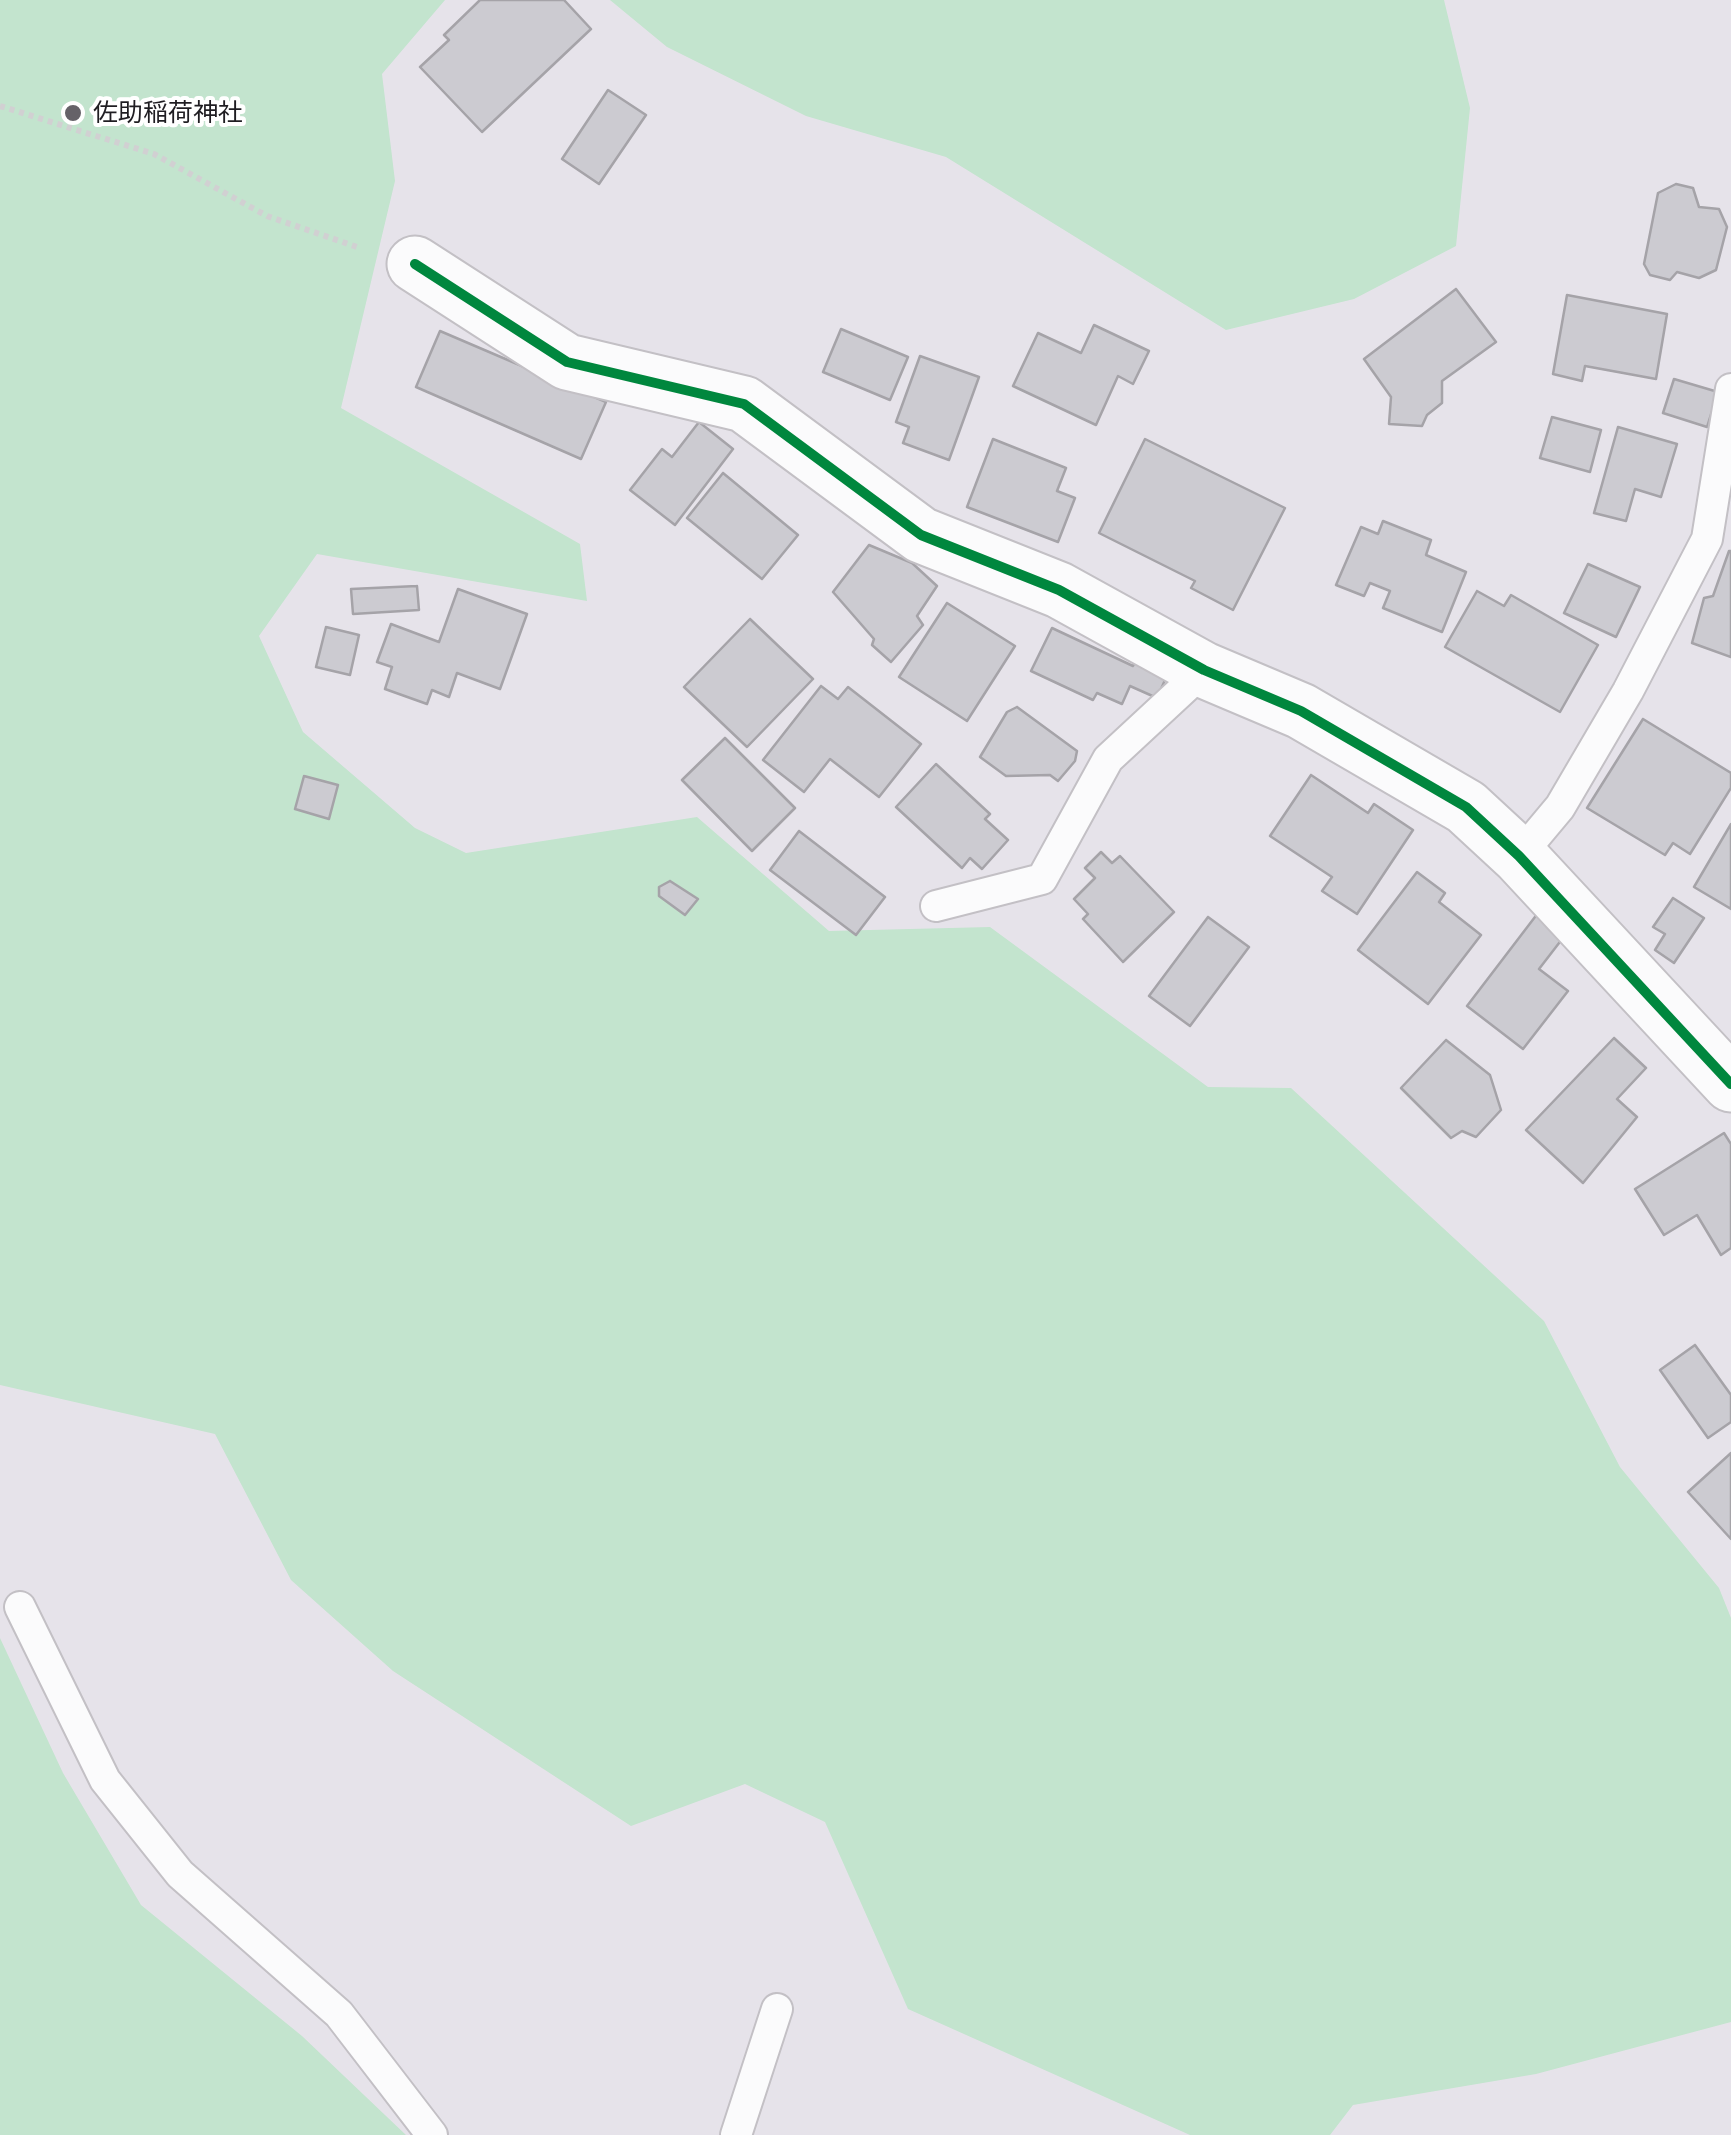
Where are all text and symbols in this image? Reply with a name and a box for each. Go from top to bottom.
place label: 佐助稲荷神社 [93,98,243,128]
marker: 佐助稲荷神社 [62,102,84,124]

